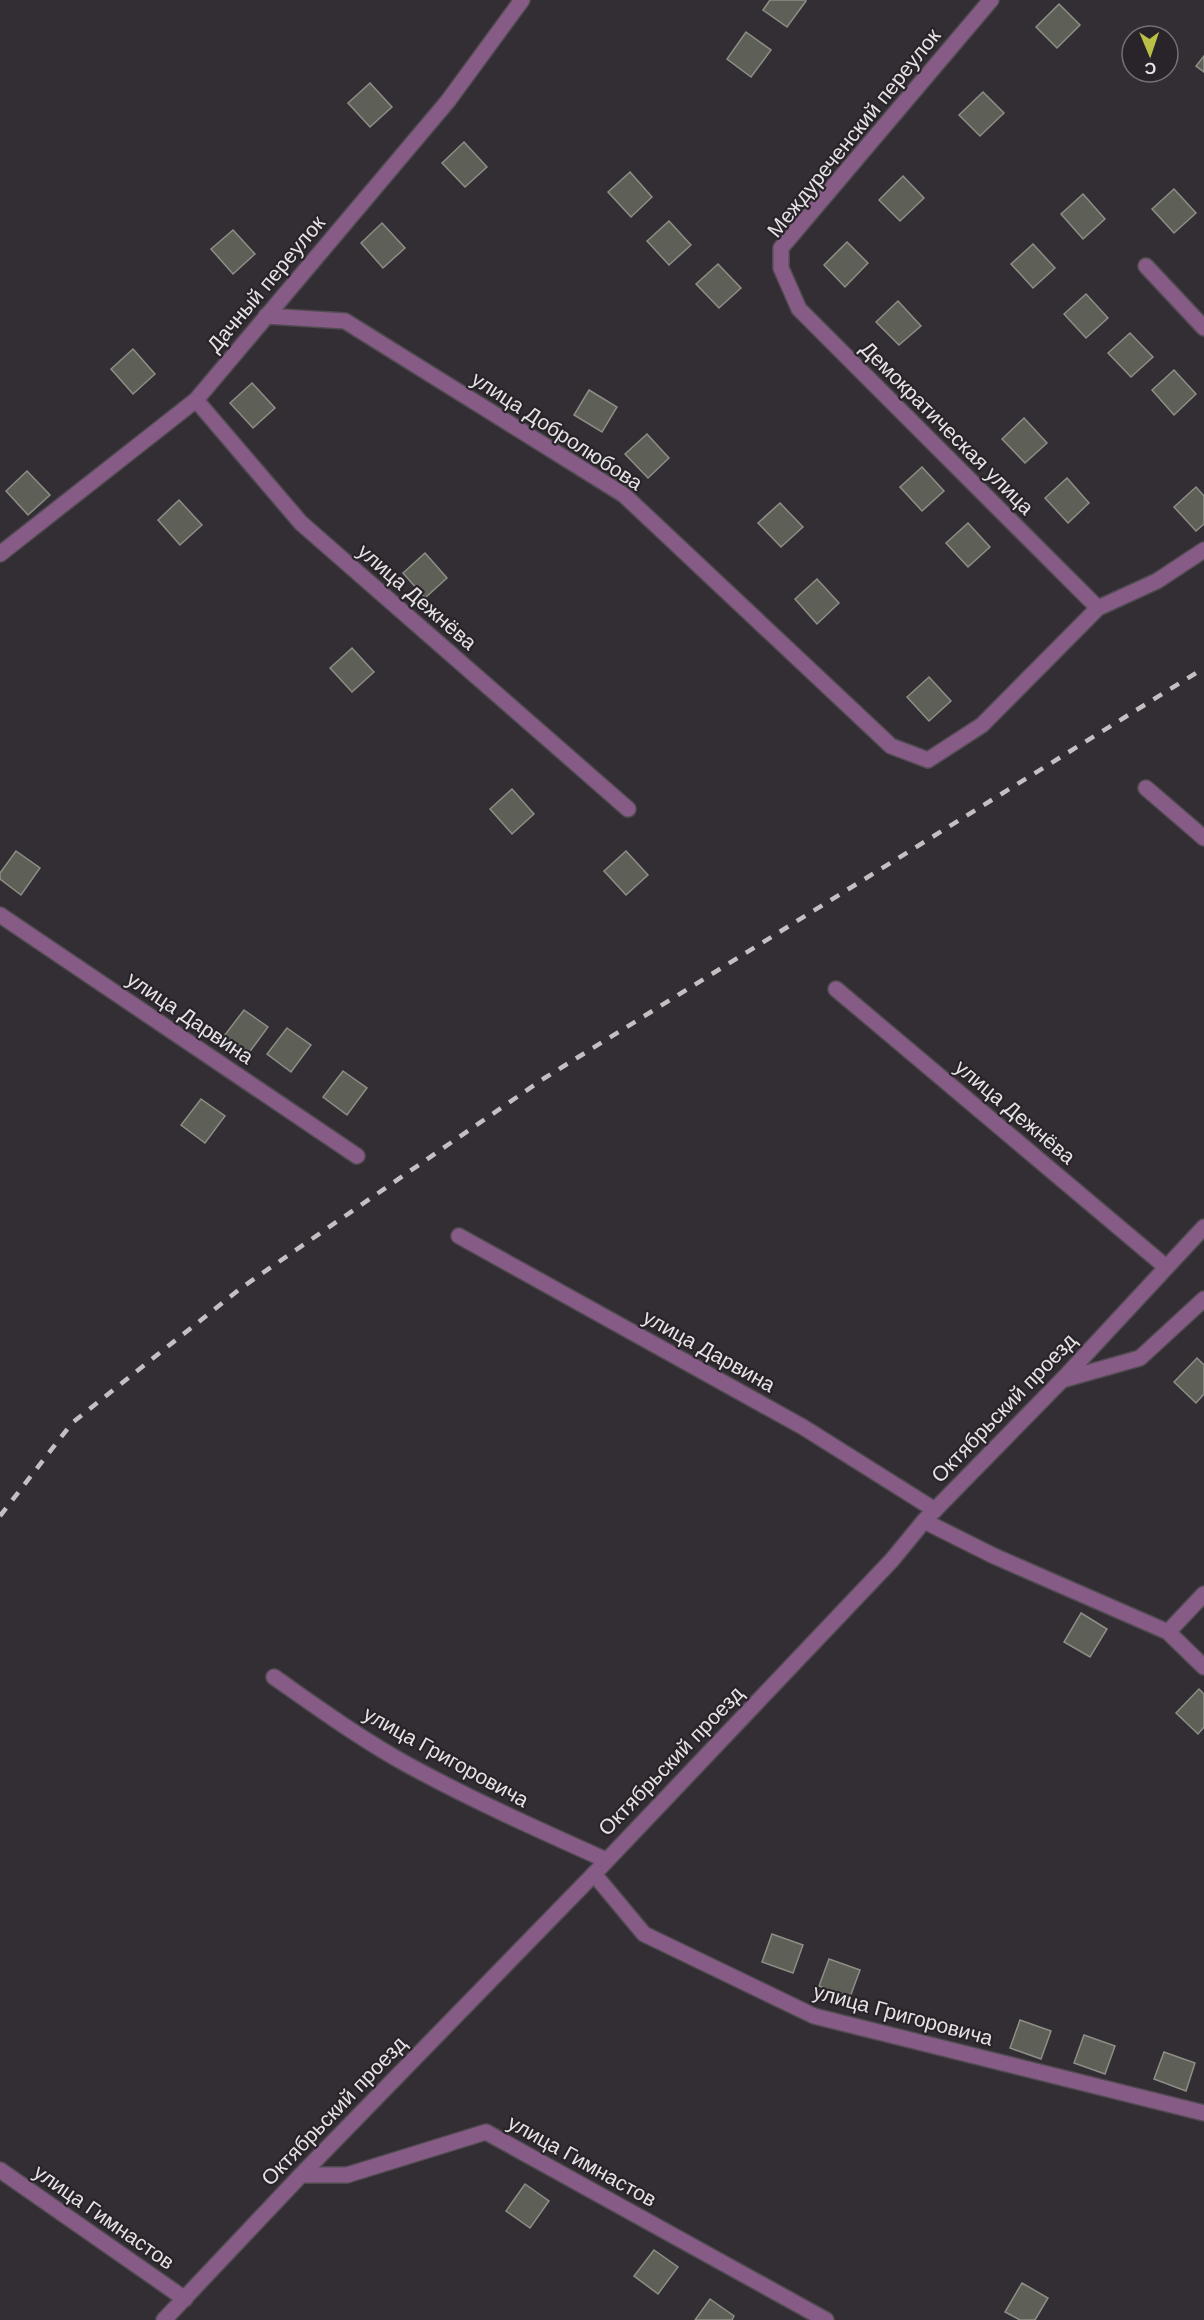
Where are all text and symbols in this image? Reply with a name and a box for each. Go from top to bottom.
street label: Междуреченский переулок [762,23,945,241]
north arrow [1120,24,1180,84]
text: С [1144,60,1157,77]
street label: Дачный переулок [202,210,330,356]
street label: Демократическая улица [856,336,1039,519]
street label: улица Добролюбова [468,367,647,495]
street label: улица Дежнёва [353,539,481,654]
street label: улица Дарвина [123,967,258,1068]
street label: улица Дежнёва [951,1055,1080,1169]
street label: улица Дарвина [639,1305,780,1396]
street label: Октябрьский проезд [927,1329,1081,1487]
street label: Октябрьский проезд [594,1682,748,1840]
street label: улица Григоровича [360,1702,533,1812]
street label: улица Григоровича [811,1979,996,2050]
street label: Октябрьский проезд [257,2032,411,2190]
street label: улица Гимнастов [504,2110,660,2211]
street label: улица Гимнастов [30,2160,179,2274]

